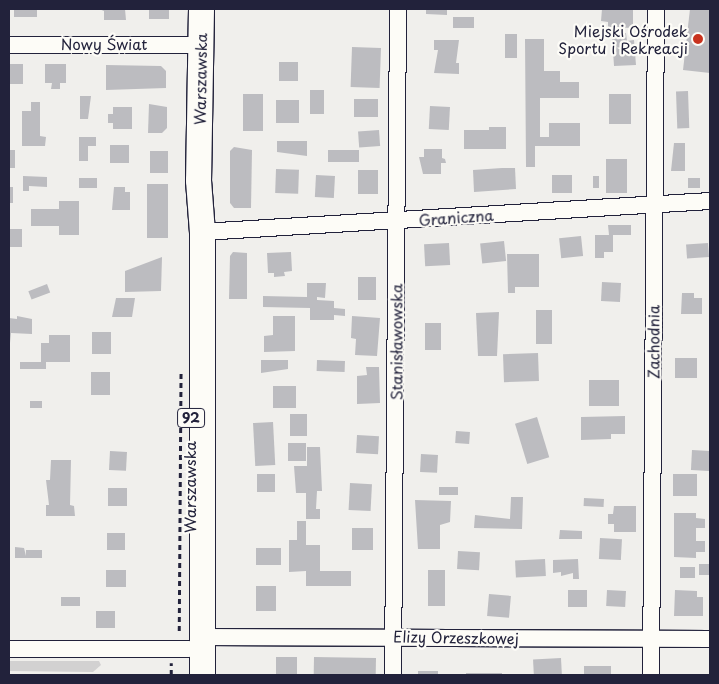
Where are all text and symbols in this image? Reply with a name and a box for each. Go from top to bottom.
place label: Miejski Ośrodek Sportu i Rekreacji [559,21,688,56]
street label: Warszawska [190,33,210,125]
marker: Miejski Ośrodek Sportu i Rekreacji [692,33,704,45]
street label: Nowy Świat [61,35,147,53]
street label: Graniczna [418,205,494,229]
street label: Stanisławowska [387,284,405,400]
street label: Zachodnia [644,305,662,379]
road number: 92 [176,406,206,429]
street label: Warszawska [181,441,199,533]
street label: Elizy Orzeszkowej [393,627,519,647]

